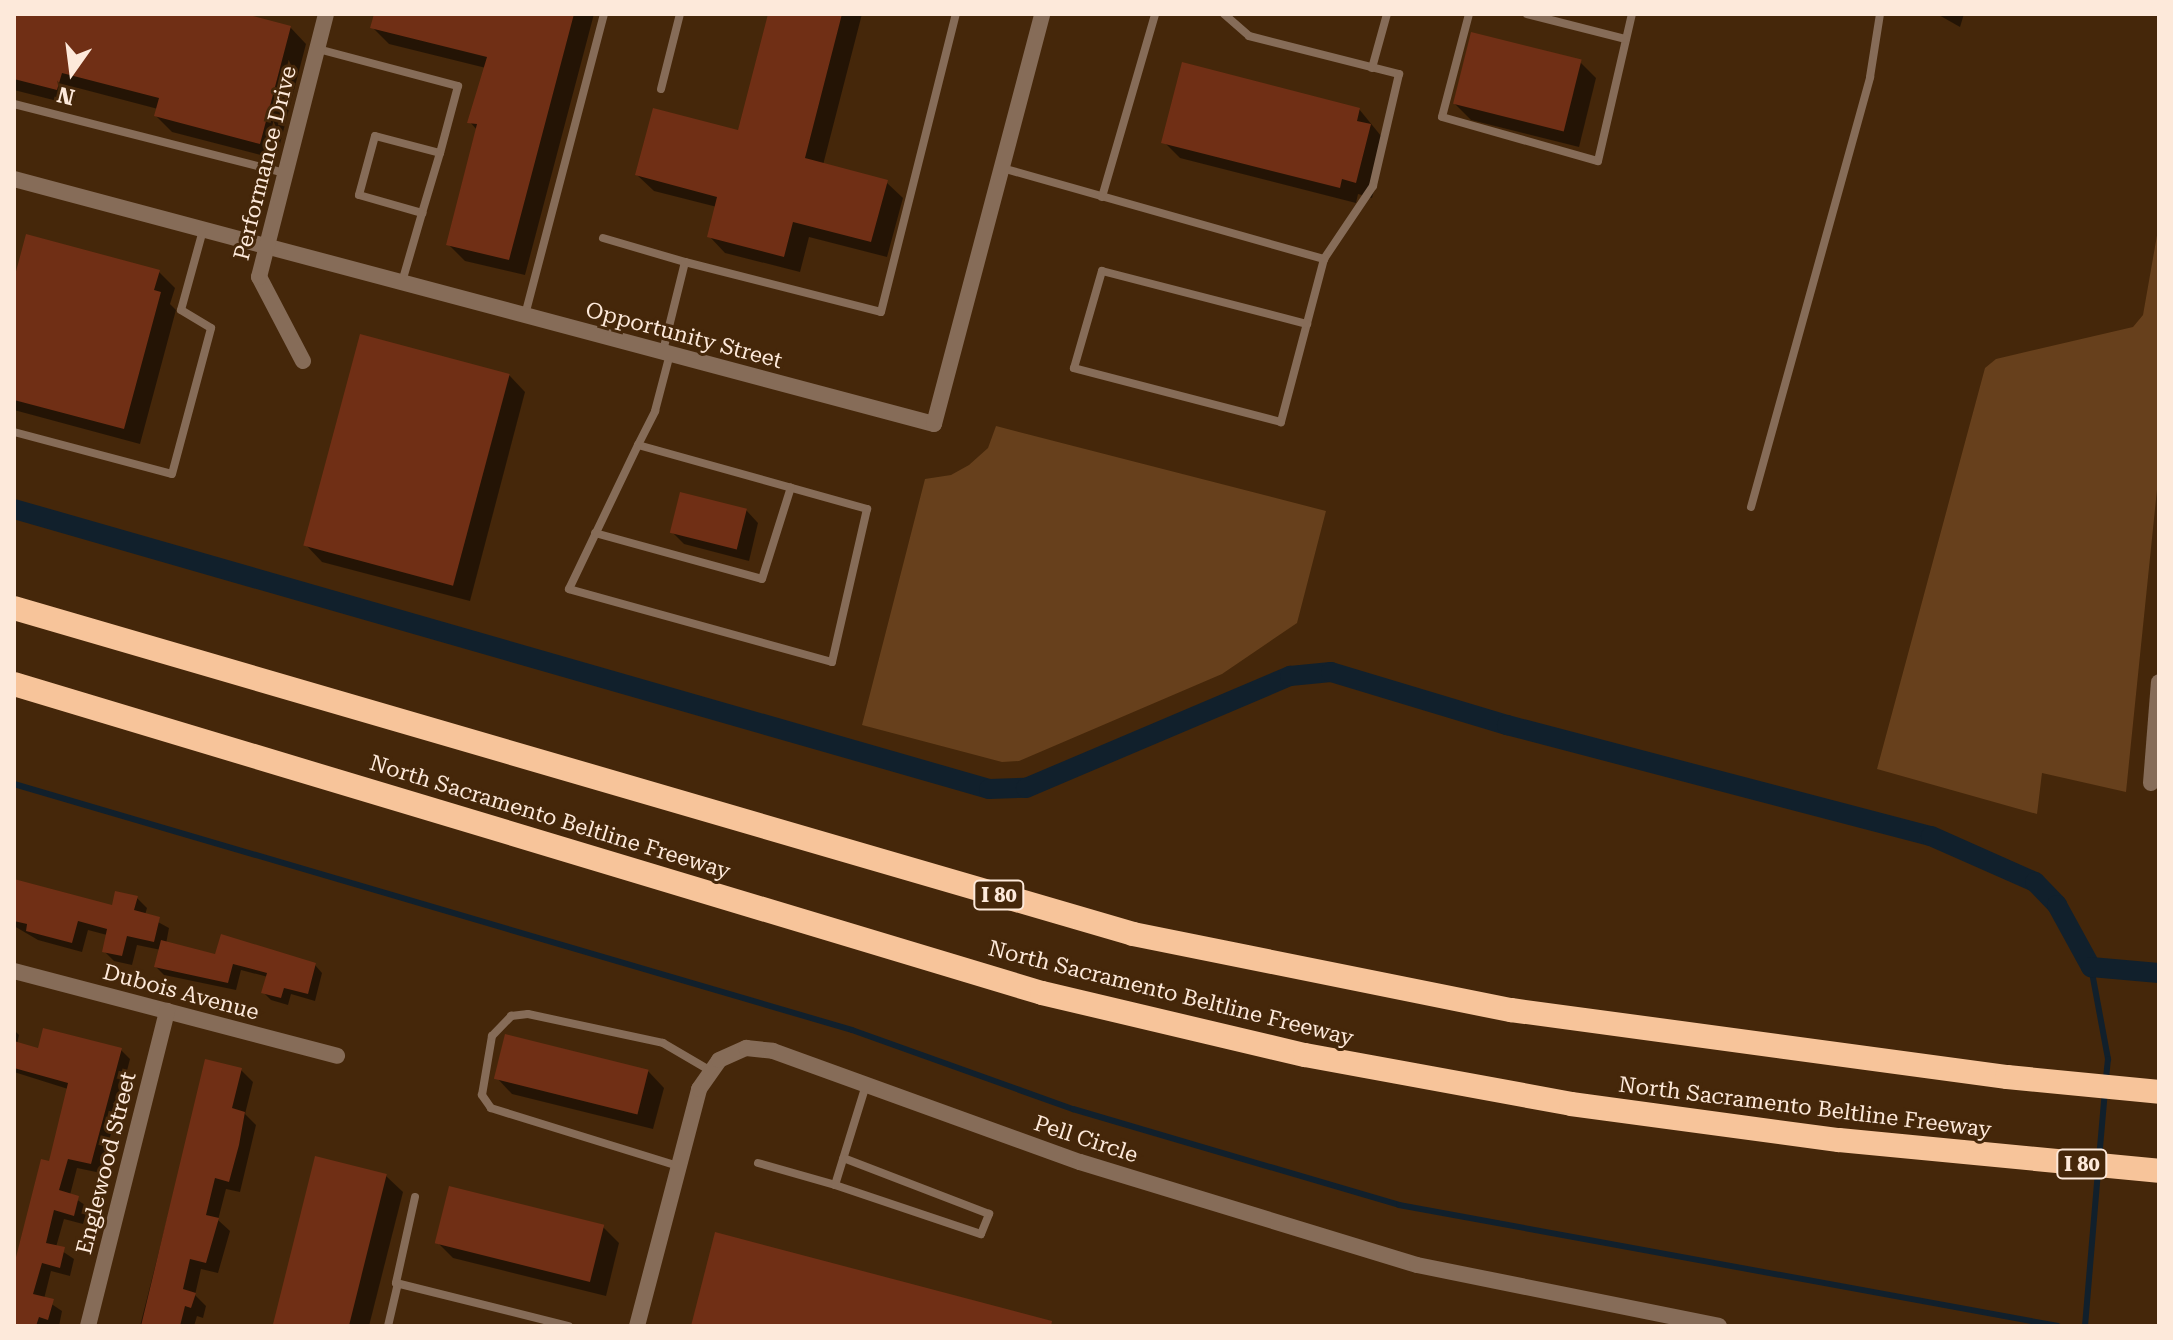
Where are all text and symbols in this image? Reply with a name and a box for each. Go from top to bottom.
north arrow [32,32,112,112]
street label: Performance Drive [228,63,302,263]
text: N [55,82,77,110]
street label: Opportunity Street [583,296,785,374]
street label: North Sacramento Beltline Freeway [367,749,733,885]
road number: I 80 [973,879,1025,911]
street label: North Sacramento Beltline Freeway [986,935,1356,1051]
street label: Dubois Avenue [100,958,262,1026]
street label: Englewood Street [71,1069,141,1257]
street label: North Sacramento Beltline Freeway [1617,1071,1993,1143]
street label: Pell Circle [1031,1110,1141,1168]
road number: I 80 [2056,1148,2108,1180]

